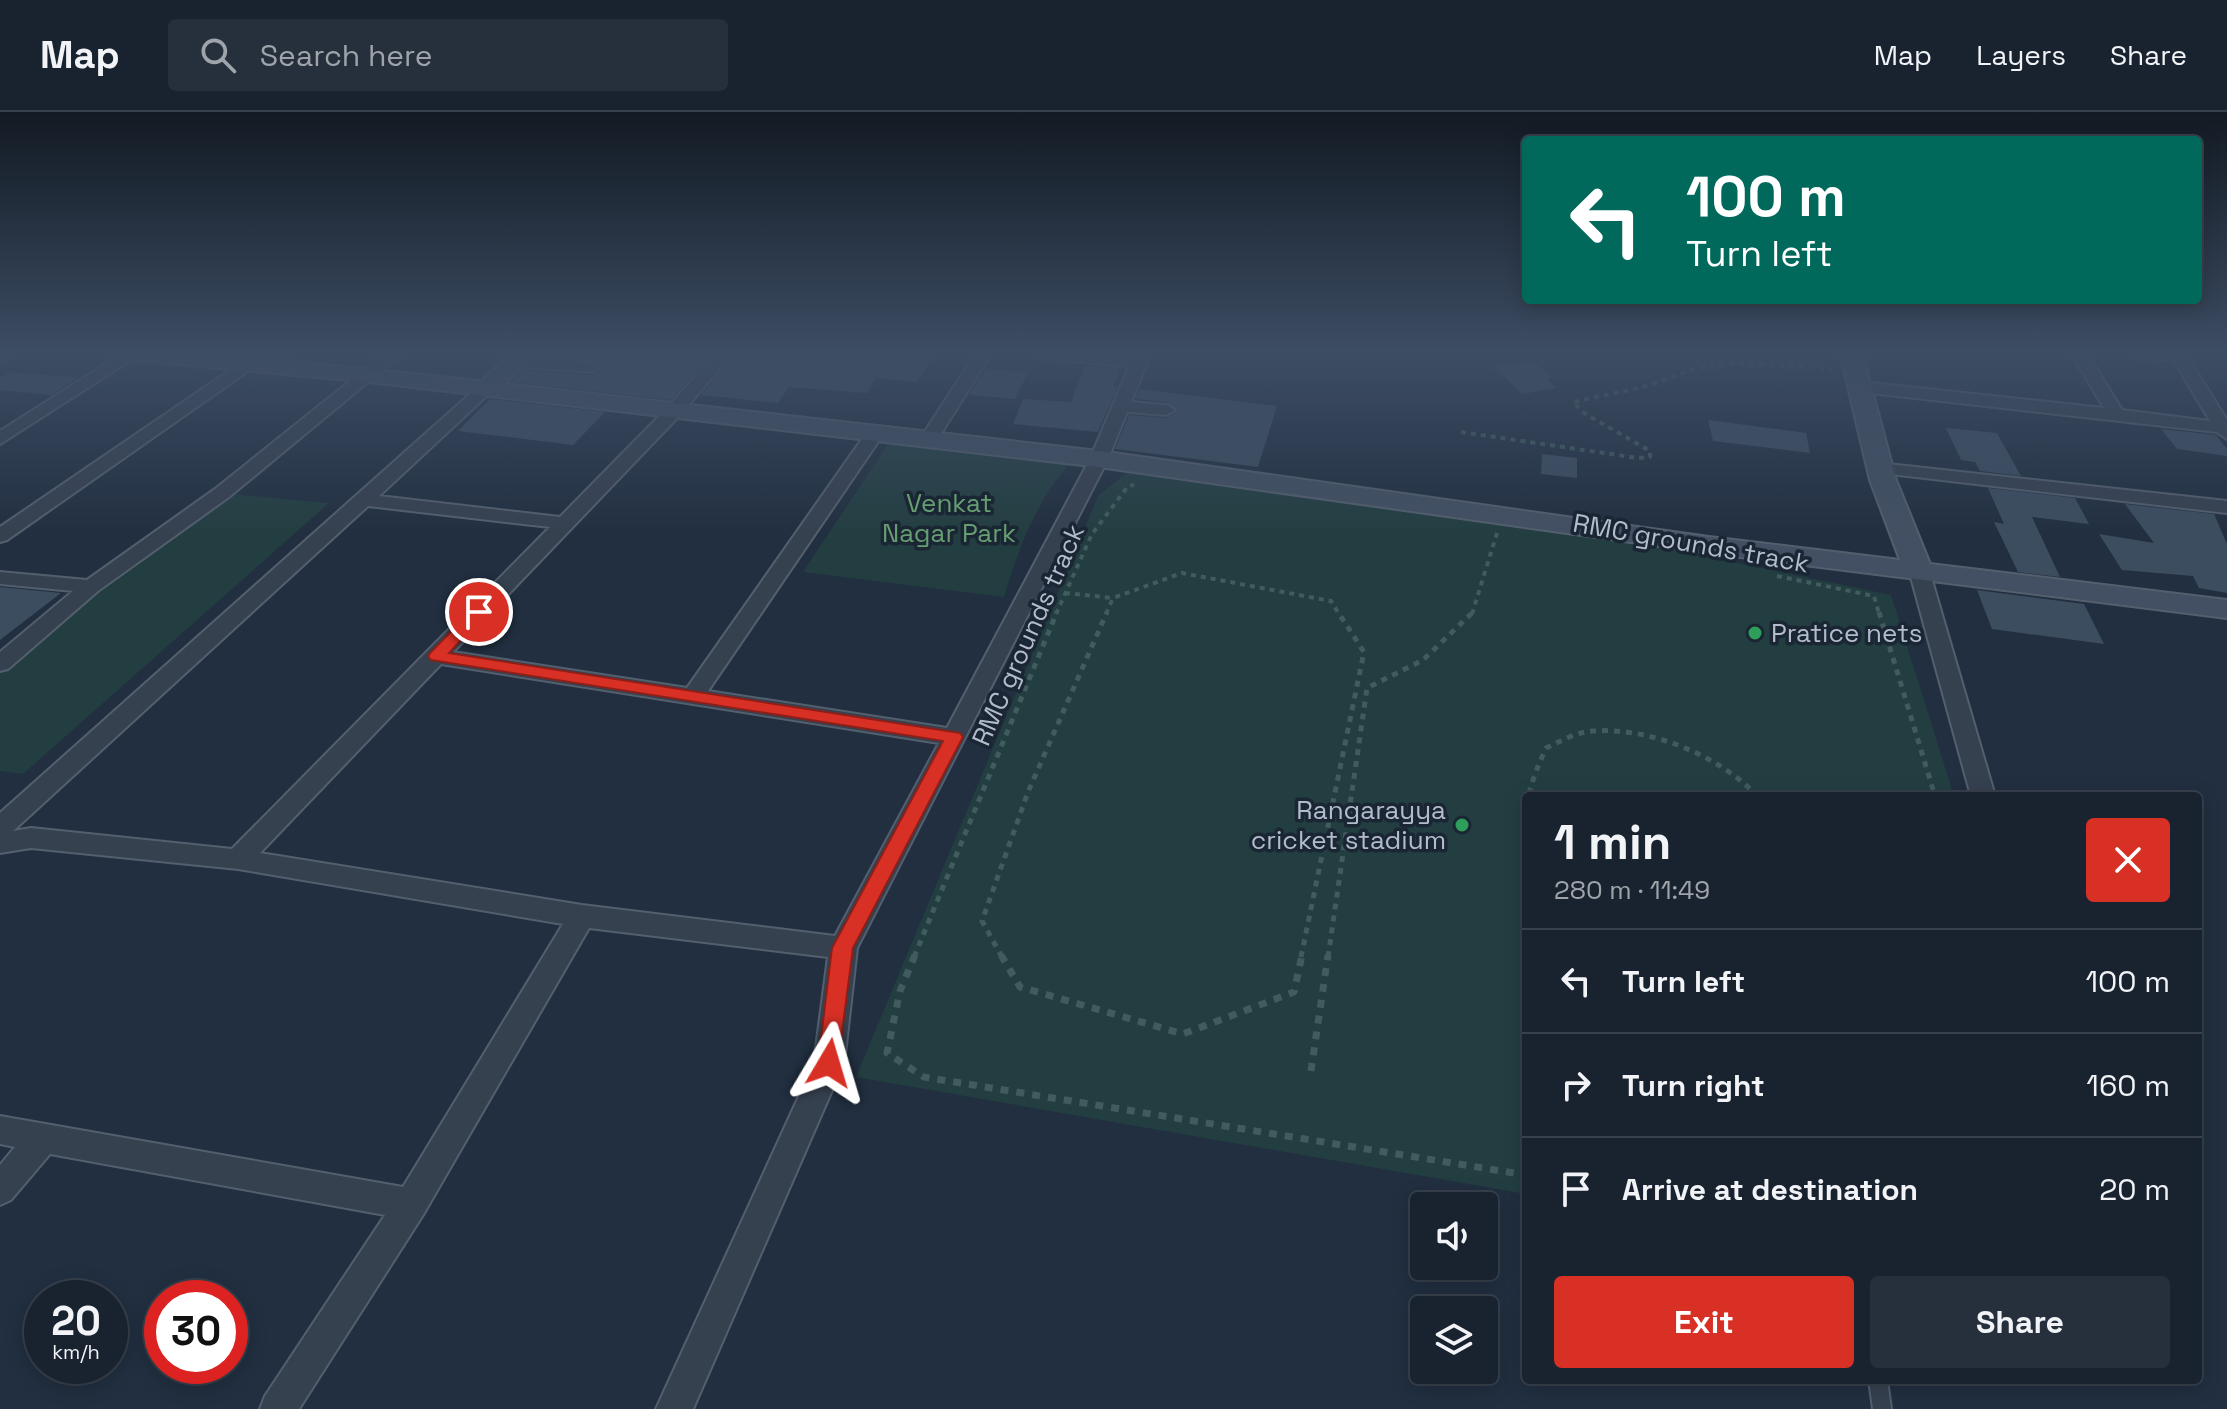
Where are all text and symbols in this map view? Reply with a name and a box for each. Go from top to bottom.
search box [168,19,728,91]
text: Map [40,31,120,79]
icon: search [196,33,240,77]
text: Search here [260,36,433,75]
text: Map [1874,37,1932,73]
text: Layers [1976,37,2066,73]
text: Share [2110,37,2187,73]
text: 100 m [1686,161,1846,232]
icon: left [1554,168,1658,272]
text: Turn left [1686,231,1833,277]
park label: Venkat Nagar Park [882,486,1016,550]
street label: RMC grounds track [1570,506,1812,580]
street label: RMC grounds track [964,519,1092,751]
pin [445,578,513,646]
icon: arrive [457,590,501,634]
place label: Pratice nets [1771,616,1923,650]
marker: Pratice nets [1746,624,1764,642]
place label: Rangarayya cricket stadium [1251,793,1446,857]
text: 1 min [1554,812,1671,873]
marker: Rangarayya cricket stadium [1453,816,1471,834]
button: close [2086,818,2170,902]
text: 280 m · 11:49 [1554,873,1710,907]
icon: left [1554,959,1598,1003]
text: Turn left [1622,962,1745,1001]
text: 100 m [2085,962,2170,1001]
position arrow [787,1021,871,1105]
icon: right [1554,1063,1598,1107]
text: Turn right [1622,1066,1765,1105]
text: 160 m [2086,1066,2170,1105]
icon: arrive [1554,1167,1598,1211]
text: Arrive at destination [1622,1170,1918,1209]
text: 20 m [2099,1170,2170,1209]
map controls [1410,1192,1498,1384]
button: sound [1410,1192,1498,1280]
button: Exit [1554,1276,1854,1368]
button: Share [1870,1276,2170,1368]
speed limit sign: 30 [144,1280,248,1384]
text: 20 [51,1296,101,1347]
button: layers [1410,1296,1498,1384]
text: km/h [52,1339,100,1365]

